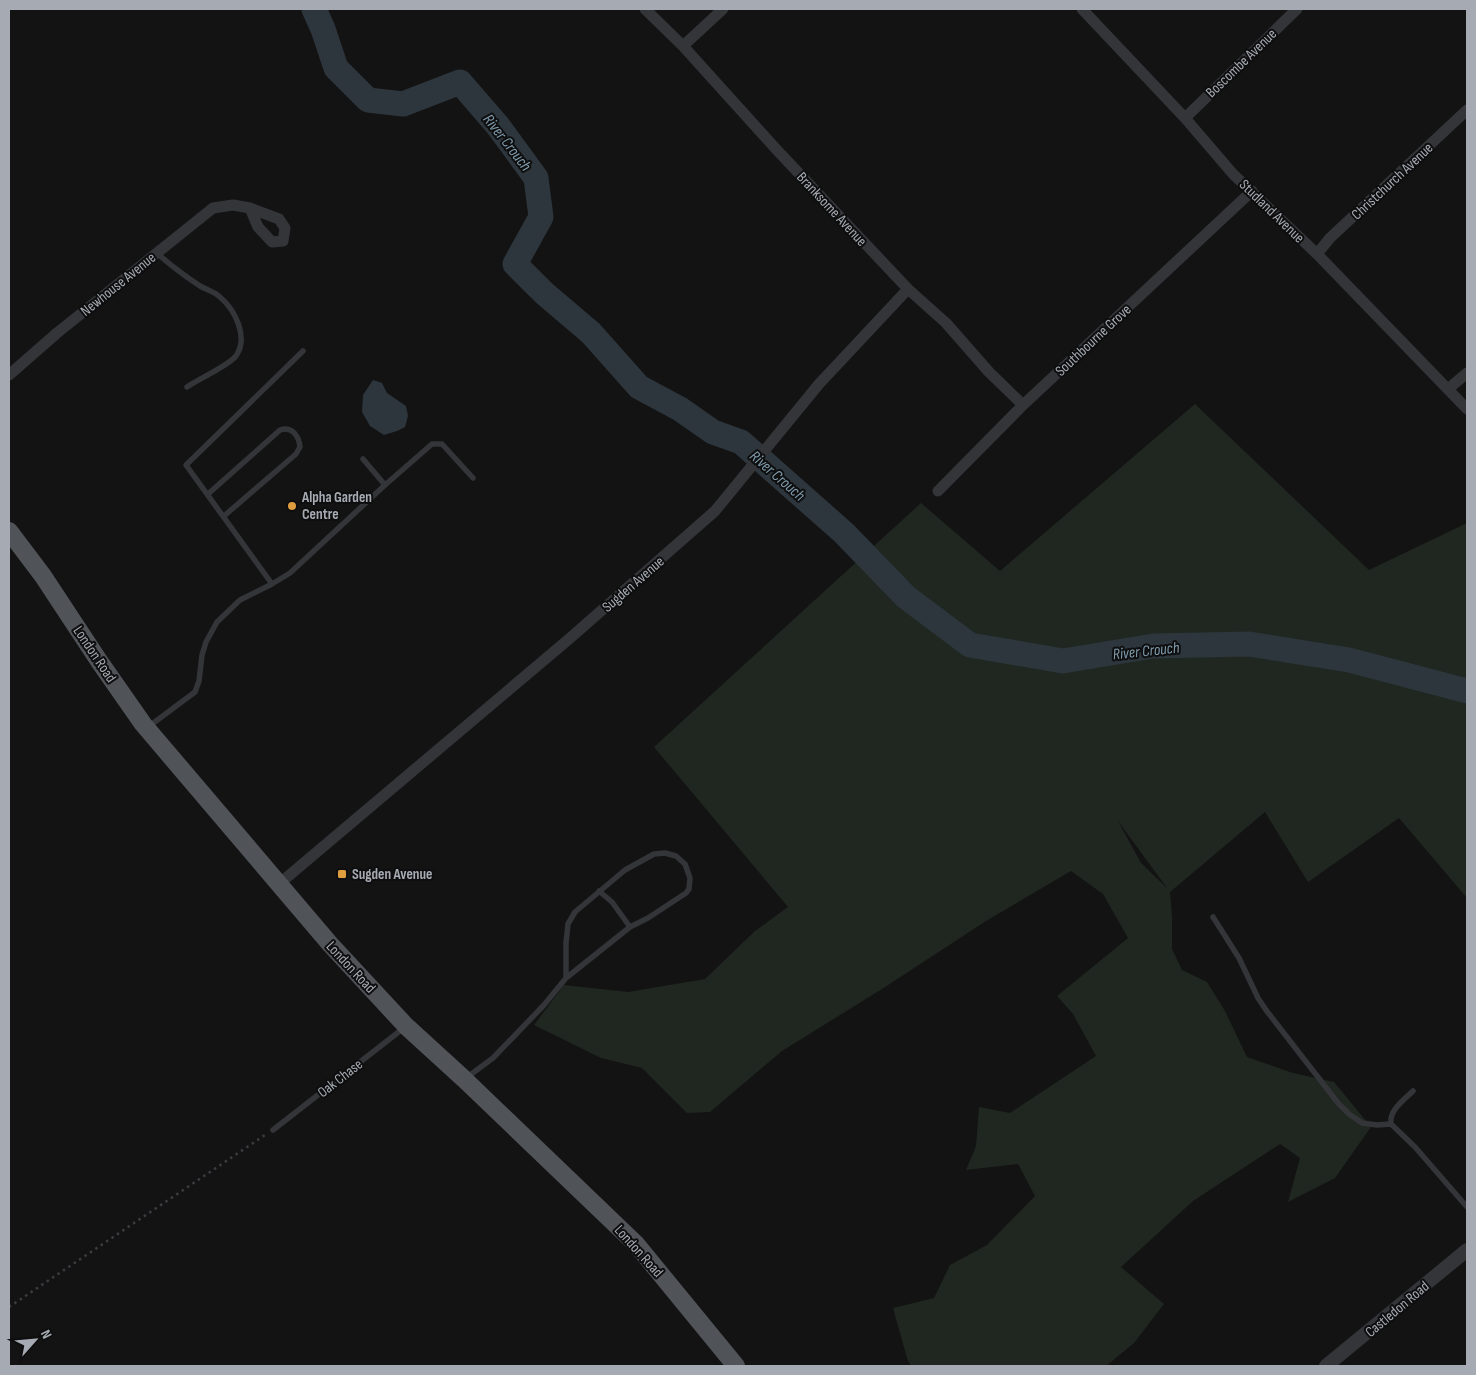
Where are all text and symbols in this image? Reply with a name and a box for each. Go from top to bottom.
street label: Boscombe Avenue [1202,25,1281,102]
water label: River Crouch [479,111,535,175]
street label: Christchurch Avenue [1348,139,1437,224]
street label: Branksome Avenue [792,168,871,250]
street label: Studland Avenue [1235,175,1308,247]
street label: Newhouse Avenue [77,248,160,321]
street label: Southbourne Grove [1051,300,1135,380]
water label: River Crouch [745,447,809,506]
place label: Alpha Garden Centre [301,488,372,524]
marker: Alpha Garden Centre [286,500,298,512]
street label: Sugden Avenue [598,552,668,617]
street label: London Road [69,622,120,686]
water label: River Crouch [1112,639,1181,664]
place label: Sugden Avenue [352,865,433,884]
marker: Sugden Avenue [336,868,348,880]
street label: London Road [322,937,380,997]
street label: Oak Chase [314,1055,367,1102]
street label: London Road [610,1221,667,1282]
street label: Castledon Road [1361,1277,1433,1342]
north arrow [10,1315,60,1365]
text: N [37,1327,55,1342]

